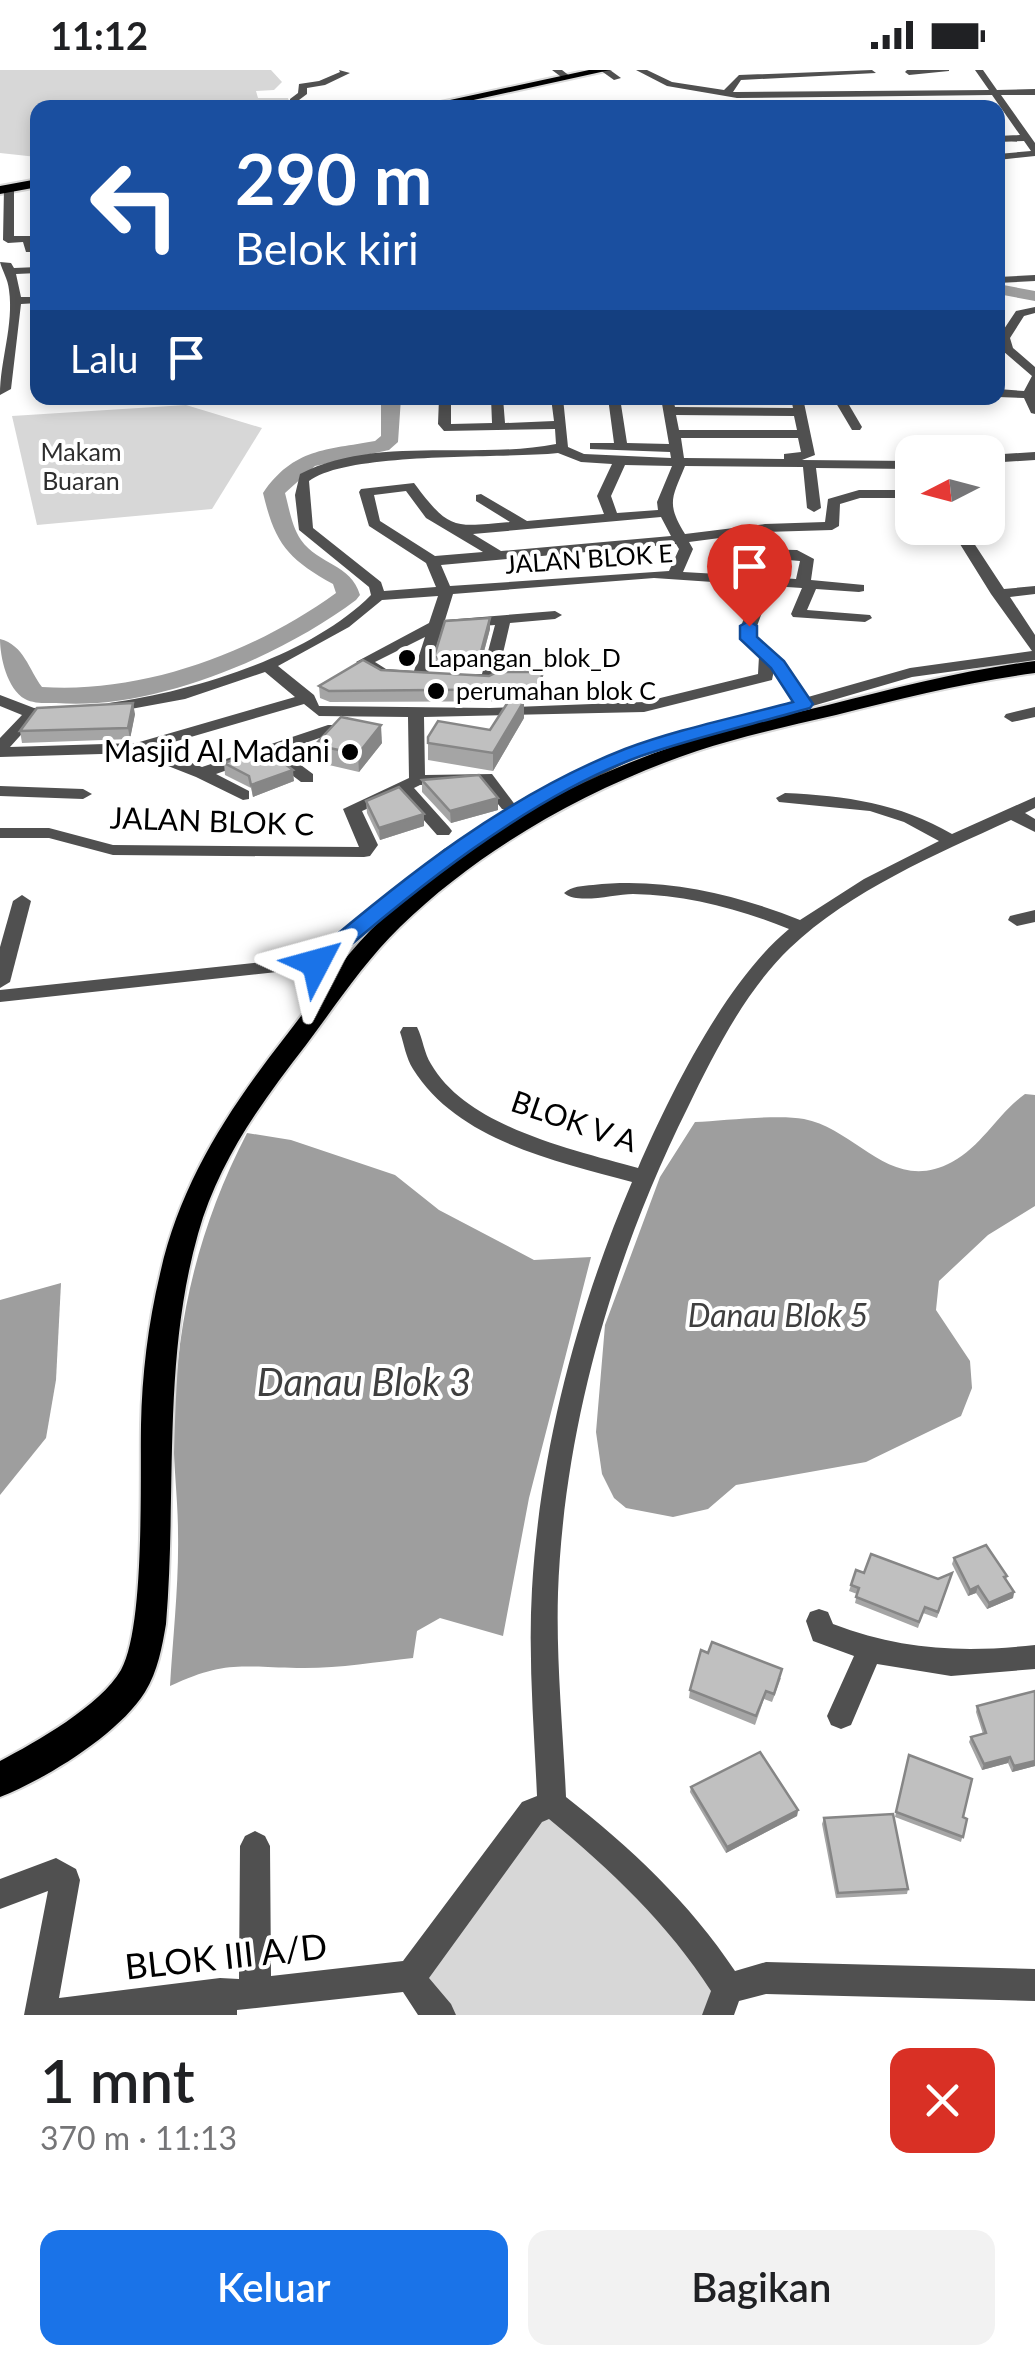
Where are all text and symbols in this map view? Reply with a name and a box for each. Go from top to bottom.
text: 11:12 [50,12,148,58]
text: 290 m [235,136,432,220]
icon: left [70,140,200,270]
text: Belok kiri [235,221,419,275]
icon: arrive [159,330,214,385]
text: Lalu [70,335,139,381]
north arrow [895,435,1005,545]
map controls [895,435,1005,545]
park label: Makam Buaran [41,436,121,495]
pin [707,524,792,627]
street label: JALAN BLOK E [504,537,674,579]
icon: arrive [722,539,777,594]
place label: Lapangan_blok_D [427,642,621,672]
marker: Lapangan_blok_D [396,647,418,669]
place label: perumahan blok C [456,675,656,705]
marker: perumahan blok C [425,680,447,702]
place label: Masjid Al Madani [104,732,330,768]
marker: Masjid Al Madani [339,741,361,763]
street label: JALAN BLOK C [109,798,315,842]
position arrow [264,911,368,1015]
street label: BLOK V A [507,1082,643,1159]
water label: Danau Blok 5 [688,1295,868,1334]
water label: Danau Blok 3 [257,1358,471,1404]
street label: BLOK III A/D [123,1924,329,1987]
text: 1 mnt [40,2044,195,2116]
button: close [890,2048,995,2153]
text: 370 m · 11:13 [40,2118,237,2157]
button: Keluar [40,2230,508,2345]
button: Bagikan [528,2230,995,2345]

